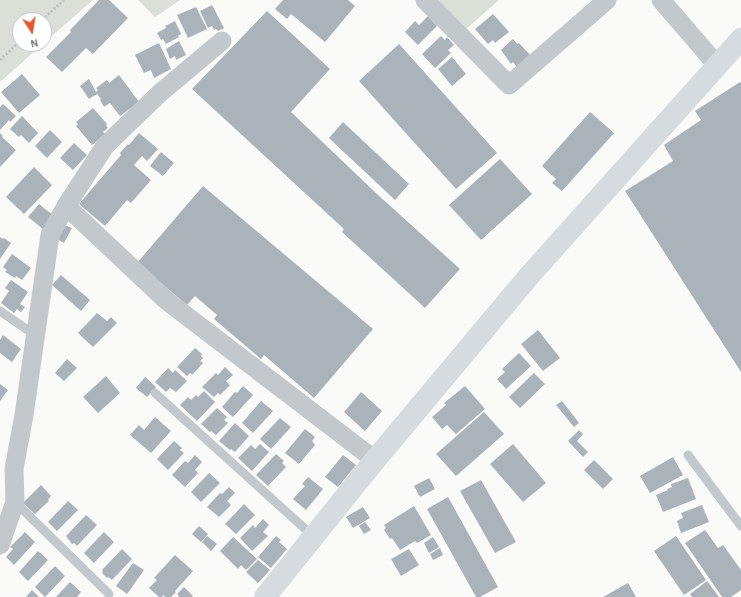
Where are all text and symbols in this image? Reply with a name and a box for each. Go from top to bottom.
north arrow [12,12,52,52]
text: N [30,37,39,49]

